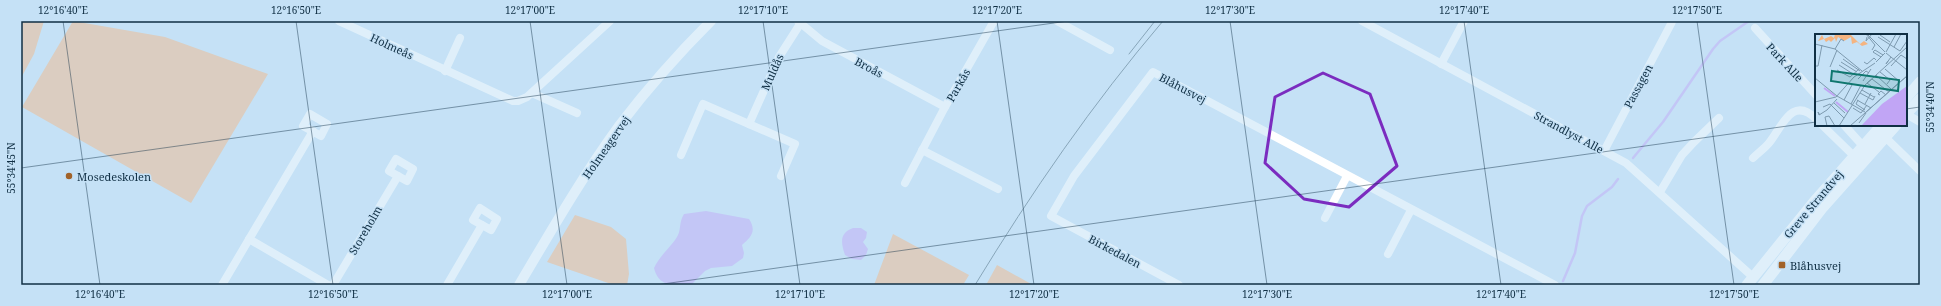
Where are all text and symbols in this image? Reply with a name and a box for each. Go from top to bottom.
text: 12°16'40"E [38,3,88,17]
text: 12°16'50"E [271,3,321,17]
text: 12°17'00"E [505,3,555,17]
text: 12°17'10"E [738,3,788,17]
text: 12°17'20"E [972,3,1022,17]
text: 12°17'30"E [1205,3,1255,17]
text: 12°17'40"E [1439,3,1489,17]
text: 12°17'50"E [1672,3,1722,17]
street label: Holmeås [368,29,416,63]
inset map [1815,34,1907,126]
street label: Park Alle [1763,39,1807,85]
street label: Muldås [757,51,787,93]
street label: Broås [852,53,886,81]
street label: Passagen [1620,61,1656,111]
street label: Parkås [943,66,973,104]
street label: Blåhusvej [1157,69,1209,107]
text: 55°34'40"N [1923,81,1937,133]
street label: Strandlyst Alle [1532,107,1606,157]
street label: Holmeagervej [579,113,633,181]
text: 55°34'45"N [4,142,18,194]
street label: Greve Strandvej [1780,167,1846,241]
place label: Mosedeskolen [77,169,151,184]
marker: Mosedeskolen [64,171,74,181]
street label: Storeholm [345,202,385,257]
street label: Birkedalen [1086,231,1144,271]
place label: Blåhusvej [1790,258,1841,273]
marker: Blåhusvej [1777,260,1787,270]
text: 12°16'40"E [75,287,125,301]
text: 12°16'50"E [308,287,358,301]
text: 12°17'00"E [542,287,592,301]
text: 12°17'10"E [775,287,825,301]
text: 12°17'20"E [1009,287,1059,301]
text: 12°17'30"E [1242,287,1292,301]
text: 12°17'40"E [1476,287,1526,301]
text: 12°17'50"E [1709,287,1759,301]

